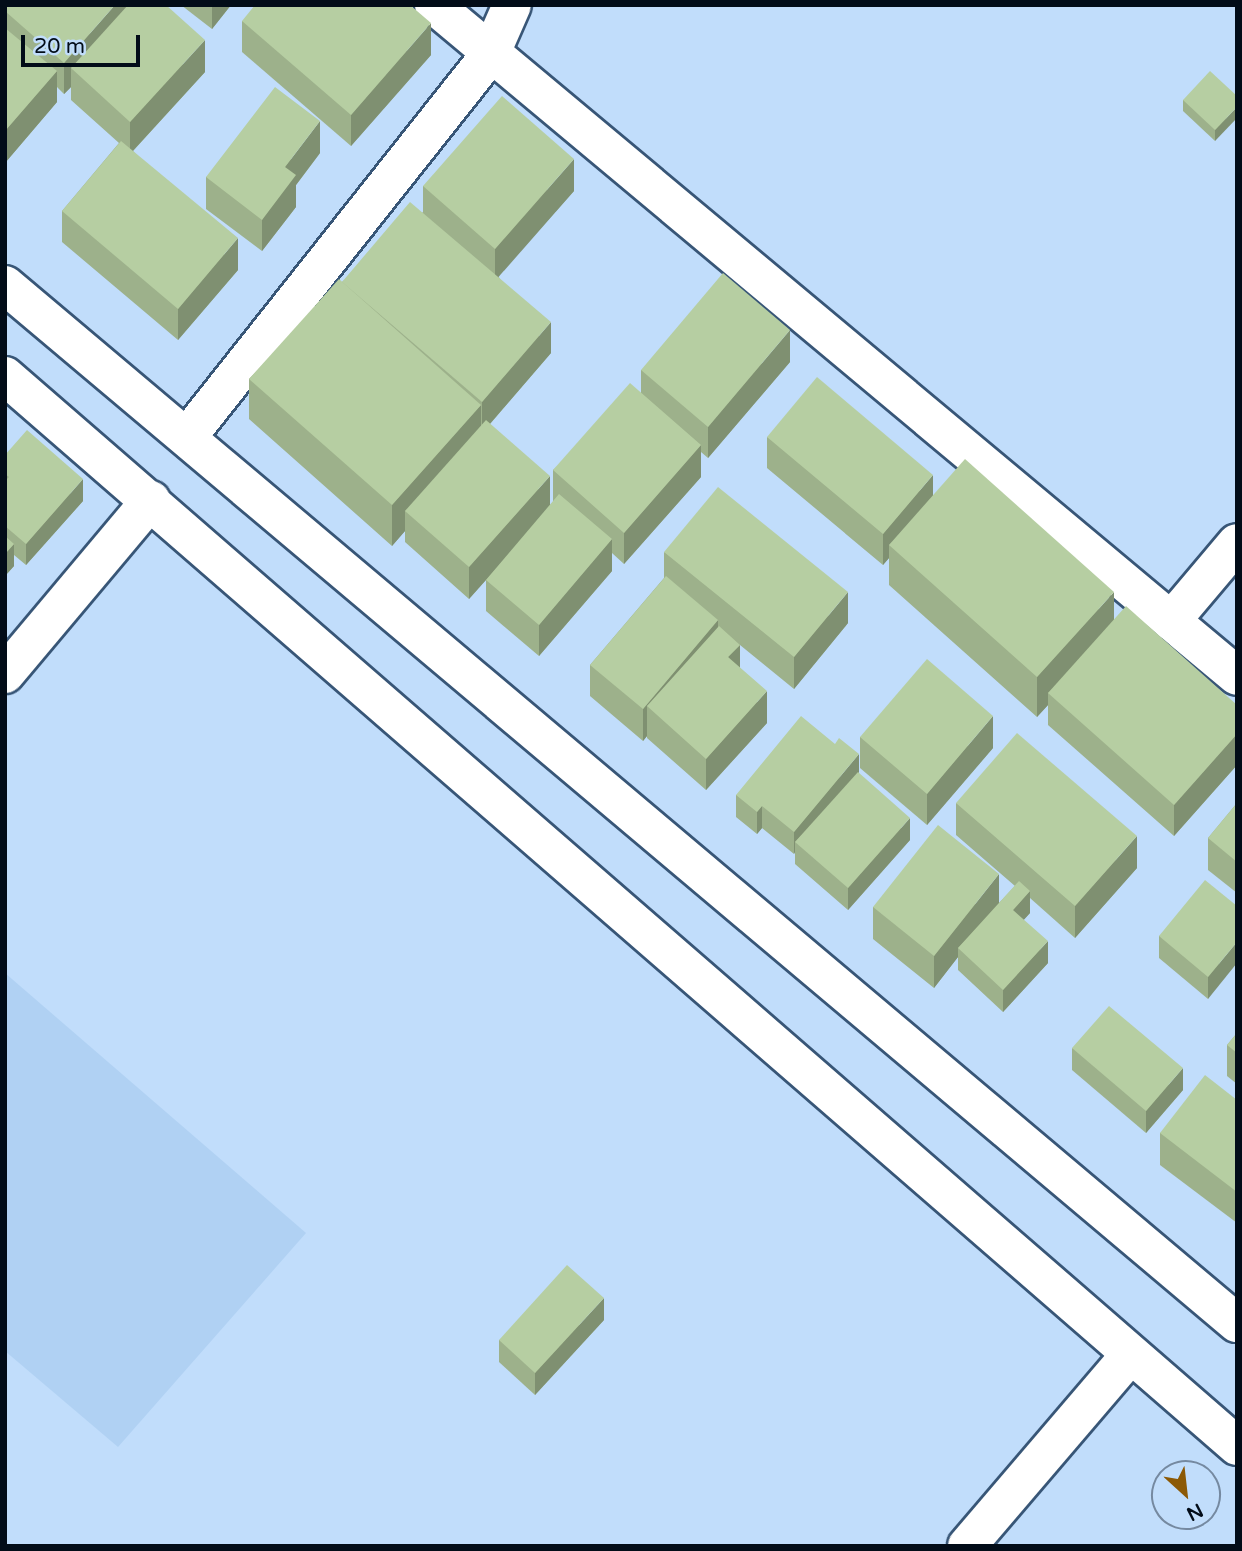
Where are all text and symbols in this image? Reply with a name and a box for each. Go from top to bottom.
scale bar [24,21,144,65]
text: 20 m [34,34,85,59]
north arrow [1151,1460,1221,1530]
text: N [1183,1499,1206,1525]

